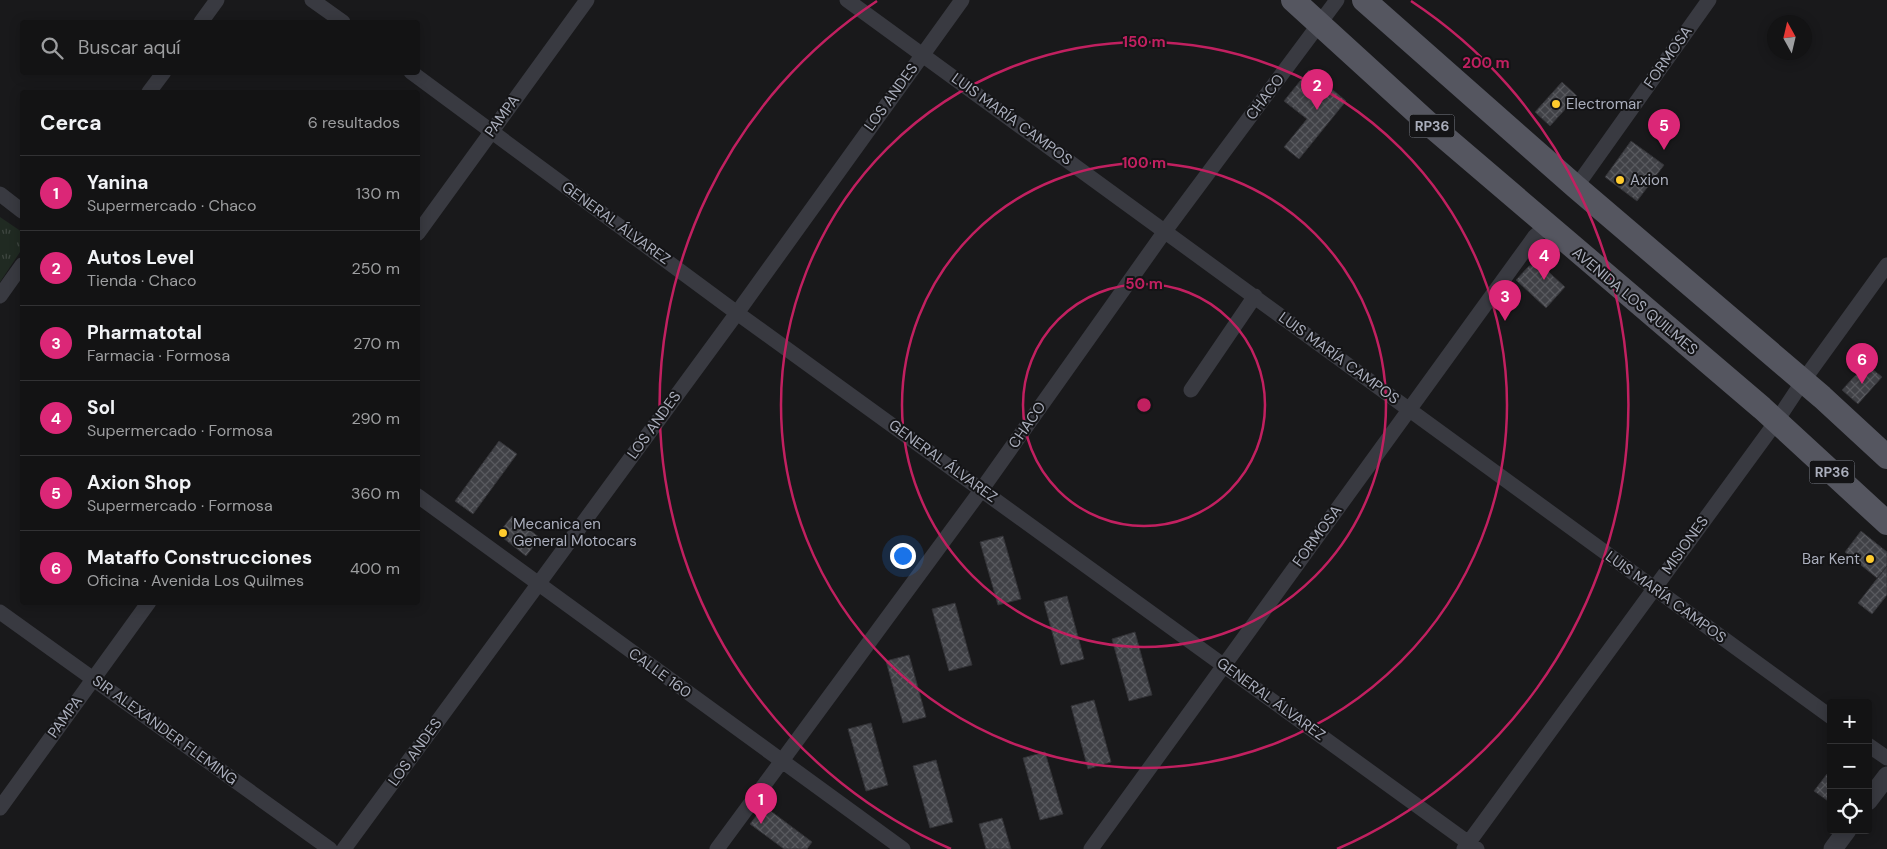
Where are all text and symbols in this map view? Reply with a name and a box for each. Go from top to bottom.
north arrow [1767,15,1812,60]
search box [20,20,420,75]
street label: FORMOSA [1639,22,1697,92]
text: 150 m [1123,32,1166,52]
icon: search [38,34,66,62]
text: Buscar aquí [78,35,181,60]
text: 200 m [1462,53,1510,73]
street label: LOS ANDES [860,59,922,135]
street label: LUIS MARÍA CAMPOS [948,68,1077,170]
pin: 2 [1301,69,1333,110]
street label: CHACO [1241,70,1289,124]
street label: PAMPA [480,91,524,141]
place label: Electromar [1566,94,1642,114]
marker: Electromar [1550,98,1562,110]
text: Cerca [40,109,102,137]
pin: 5 [1648,109,1680,150]
text: 6 resultados [308,112,400,133]
road number: RP36 [1410,114,1454,138]
text: 100 m [1122,153,1166,173]
text: Yanina [87,170,148,195]
place label: Axion [1630,170,1669,190]
marker: Axion [1614,174,1626,186]
street label: GENERAL ÁLVAREZ [558,177,674,269]
text: 1 [53,183,59,204]
text: 130 m [356,183,400,204]
text: Supermercado · Chaco [87,195,257,216]
pin: 4 [1528,239,1560,280]
street label: AVENIDA LOS QUILMES [1568,242,1702,360]
text: Autos Level [87,245,194,270]
text: 2 [51,258,61,279]
text: 250 m [352,258,400,279]
text: Tienda · Chaco [87,270,197,291]
text: 50 m [1125,274,1163,294]
pin: 3 [1489,280,1521,321]
street label: LUIS MARÍA CAMPOS [1275,307,1404,409]
text: Pharmatotal [87,320,202,345]
text: 3 [51,333,61,354]
text: 270 m [353,333,400,354]
pin: 6 [1846,343,1878,384]
text: Farmacia · Formosa [87,345,230,366]
street label: LOS ANDES [623,387,685,463]
text: Sol [87,395,115,420]
centre of rings [1135,396,1153,414]
street label: CHACO [1004,398,1050,452]
text: 4 [51,408,61,429]
text: 290 m [351,408,400,429]
street label: GENERAL ÁLVAREZ [885,415,1001,507]
text: Supermercado · Formosa [87,420,273,441]
road number: RP36 [1810,461,1854,484]
text: Axion Shop [87,470,192,495]
text: 5 [51,483,61,504]
text: 360 m [351,483,400,504]
text: Supermercado · Formosa [87,495,273,516]
street label: FORMOSA [1288,501,1346,571]
street label: MISIONES [1657,512,1713,578]
place label: Mecanica en General Motocars [513,514,637,551]
marker: Mecanica en General Motocars [497,527,509,539]
your location [890,543,916,569]
text: Mataffo Construcciones [87,545,312,570]
street label: LUIS MARÍA CAMPOS [1602,546,1731,648]
place label: Bar Kent [1802,549,1860,569]
marker: Bar Kent [1864,553,1876,565]
text: 6 [51,558,61,579]
text: 400 m [350,558,400,579]
text: Oficina · Avenida Los Quilmes [87,570,304,591]
street label: CALLE 160 [625,643,695,703]
street label: GENERAL ÁLVAREZ [1213,653,1329,745]
street label: SIR ALEXANDER FLEMING [88,671,242,789]
street label: PAMPA [43,692,87,742]
map controls [1827,699,1872,834]
button: + [1827,699,1872,744]
street label: LOS ANDES [384,714,446,790]
button: − [1827,744,1872,789]
pin: 1 [745,783,777,824]
button: locate [1827,789,1872,834]

